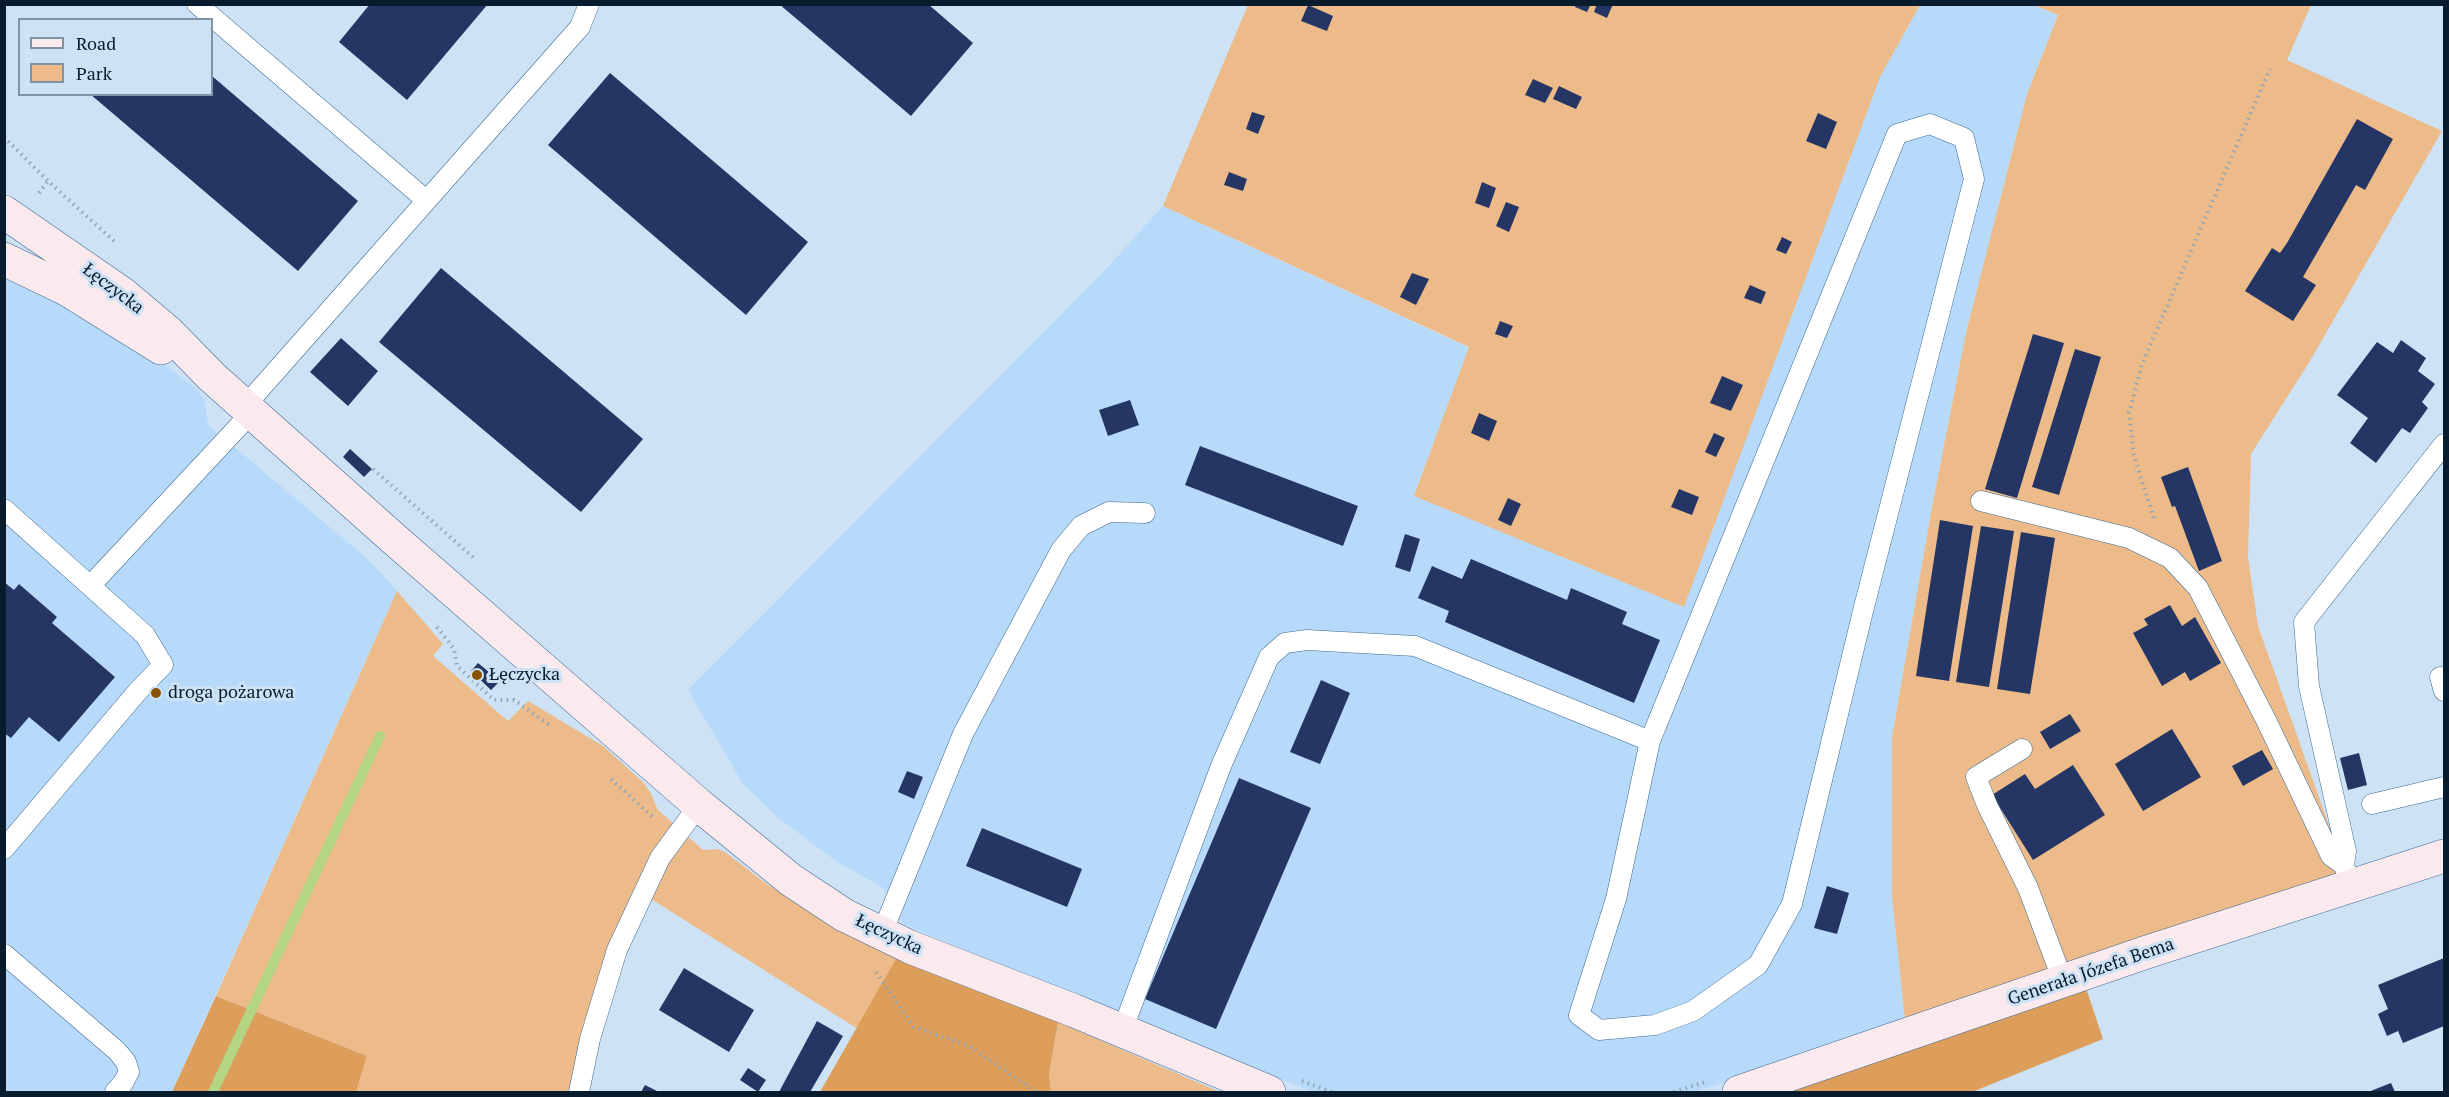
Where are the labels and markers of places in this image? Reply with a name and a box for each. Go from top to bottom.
place label: Łęczycka [489,664,560,686]
marker: Łęczycka [470,668,484,682]
place label: droga pożarowa [168,682,294,704]
marker: droga pożarowa [149,686,163,700]

